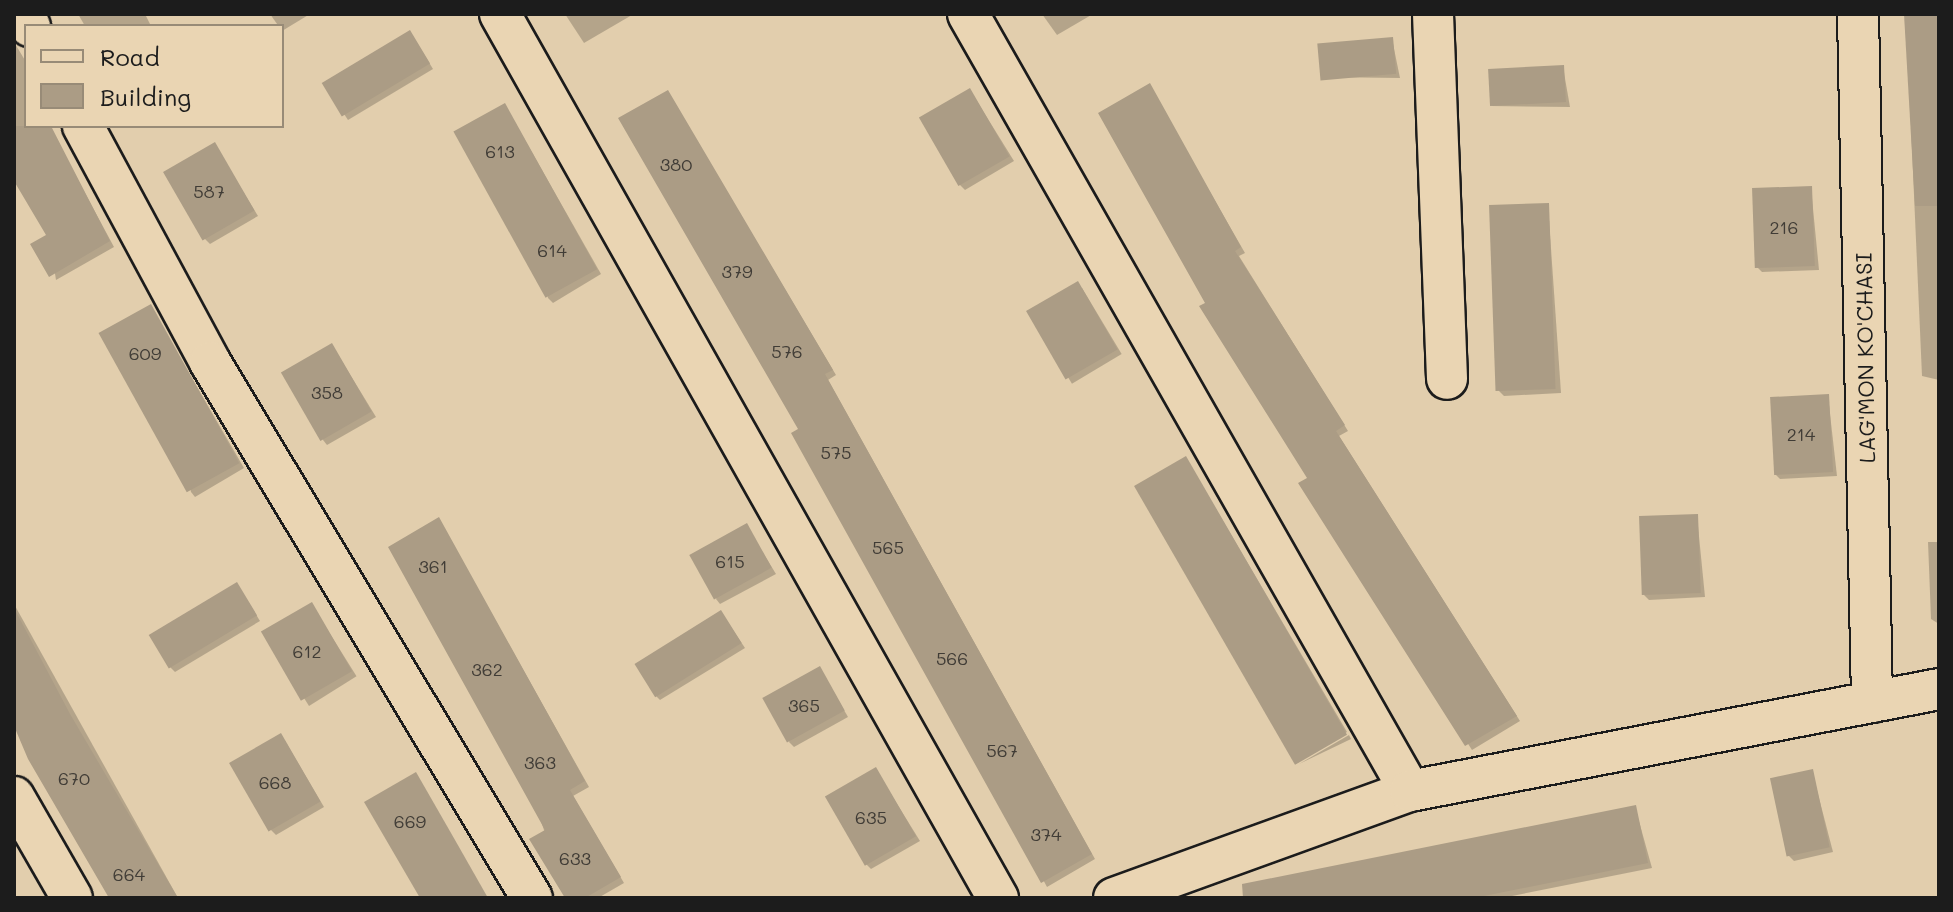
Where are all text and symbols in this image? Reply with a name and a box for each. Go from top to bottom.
legend [24,24,284,128]
text: Road [100,41,160,72]
text: Building [100,81,191,112]
house number: 613 [485,140,515,162]
house number: 380 [660,153,692,175]
house number: 587 [193,180,225,202]
house number: 216 [1770,216,1798,238]
house number: 614 [537,239,567,261]
street label: LAG'MON KO'CHASI [1850,253,1880,463]
house number: 379 [721,260,753,282]
house number: 576 [771,340,803,362]
house number: 609 [129,342,161,364]
house number: 358 [311,381,343,403]
house number: 214 [1787,423,1815,445]
house number: 575 [821,441,851,463]
house number: 565 [872,536,904,558]
house number: 615 [715,550,745,572]
house number: 361 [418,555,448,577]
house number: 612 [293,640,321,662]
house number: 566 [936,647,968,669]
house number: 362 [471,658,503,680]
house number: 365 [788,694,820,716]
house number: 567 [986,739,1018,761]
house number: 363 [524,751,556,773]
house number: 670 [58,767,90,789]
house number: 668 [259,771,291,793]
house number: 635 [855,806,887,828]
house number: 669 [394,810,426,832]
house number: 374 [1030,823,1062,845]
house number: 633 [559,847,591,869]
house number: 664 [113,863,145,885]

